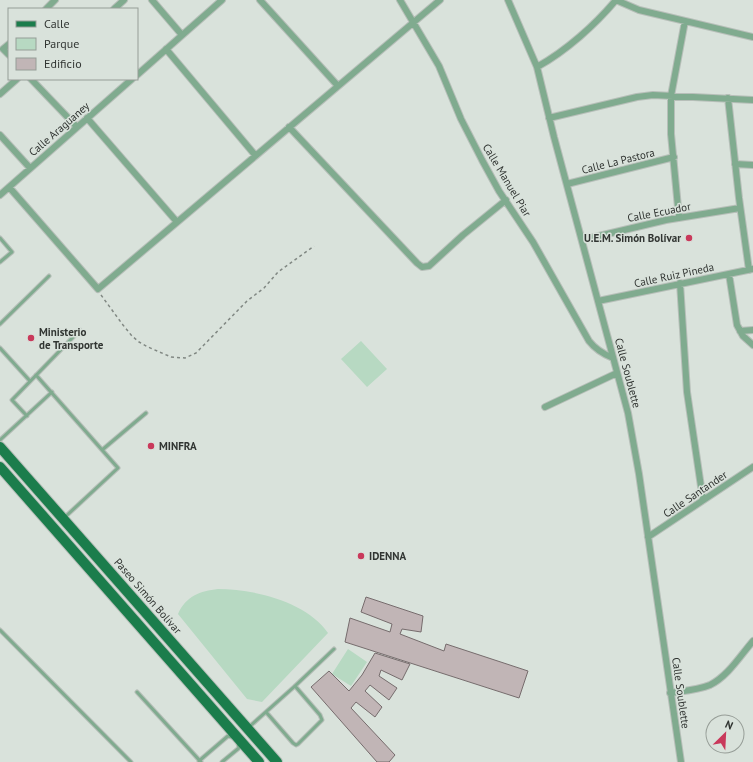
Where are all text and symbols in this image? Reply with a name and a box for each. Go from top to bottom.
legend [8,8,138,80]
text: Calle [44,16,70,31]
text: Parque [44,36,79,51]
text: Edificio [44,56,82,71]
street label: Calle Araguaney [26,98,93,159]
street label: Calle Manuel Piar [480,141,534,219]
street label: Calle La Pastora [580,145,656,177]
street label: Calle Ecuador [626,199,692,225]
place label: U.E.M. Simón Bolívar [584,231,681,245]
marker: U.E.M. Simón Bolívar [684,233,694,243]
street label: Calle Ruiz Pineda [633,260,715,290]
place label: Ministerio de Transporte [39,325,104,352]
marker: Ministerio de Transporte [26,333,36,343]
street label: Calle Soublette [612,336,644,410]
place label: MINFRA [159,439,197,453]
marker: MINFRA [146,441,156,451]
street label: Calle Santander [660,467,730,521]
place label: IDENNA [369,549,406,563]
marker: IDENNA [356,551,366,561]
street label: Paseo Simón Bolívar [111,555,185,637]
street label: Calle Soublette [669,656,693,730]
north arrow [705,714,745,754]
text: N [723,717,735,733]

